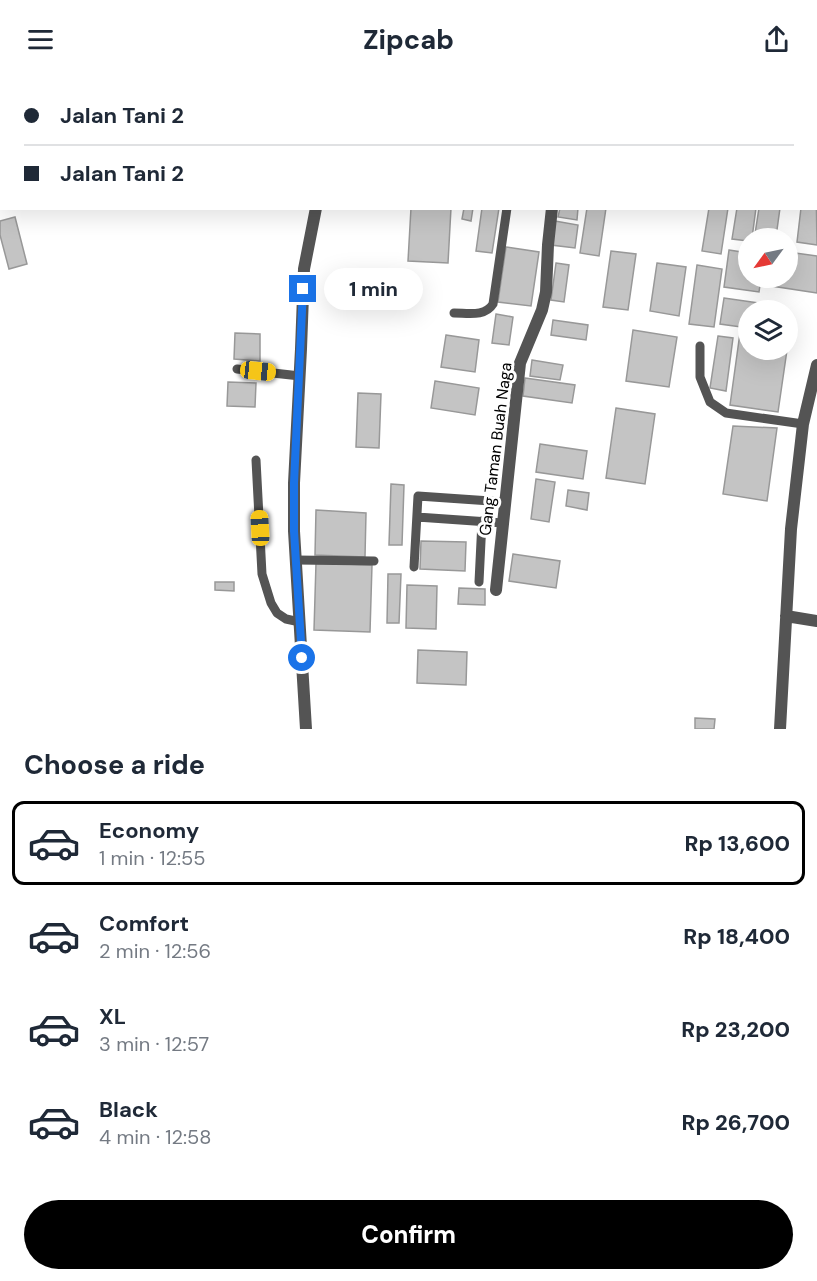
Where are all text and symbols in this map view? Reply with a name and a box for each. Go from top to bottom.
text: Zipcab [363,22,454,57]
icon: menu [24,23,57,56]
icon: share [760,23,793,56]
text: Jalan Tani 2 [60,101,184,130]
text: Jalan Tani 2 [60,159,184,188]
north arrow [738,228,798,288]
map controls [738,228,798,360]
callout: 1 min [324,268,423,310]
route end [289,275,316,302]
text: 1 min [349,276,398,302]
button: layers [738,300,798,360]
car [239,360,277,382]
street label: Gang Taman Buah Naga [474,361,517,537]
car [250,510,270,546]
route start [288,644,315,671]
text: Choose a ride [24,747,205,782]
icon: car [27,816,81,870]
text: Economy [99,816,199,845]
text: Rp 13,600 [684,829,790,858]
text: 1 min · 12:55 [99,845,205,871]
icon: car [27,909,81,963]
text: Comfort [99,909,189,938]
text: Rp 18,400 [683,922,790,951]
text: 2 min · 12:56 [99,938,211,964]
icon: car [27,1002,81,1056]
text: XL [99,1002,126,1031]
text: Rp 23,200 [681,1015,790,1044]
text: 3 min · 12:57 [99,1031,209,1057]
icon: car [27,1095,81,1149]
text: Black [99,1095,158,1124]
text: Rp 26,700 [681,1108,790,1137]
text: 4 min · 12:58 [99,1124,211,1150]
button: Confirm [24,1200,793,1269]

